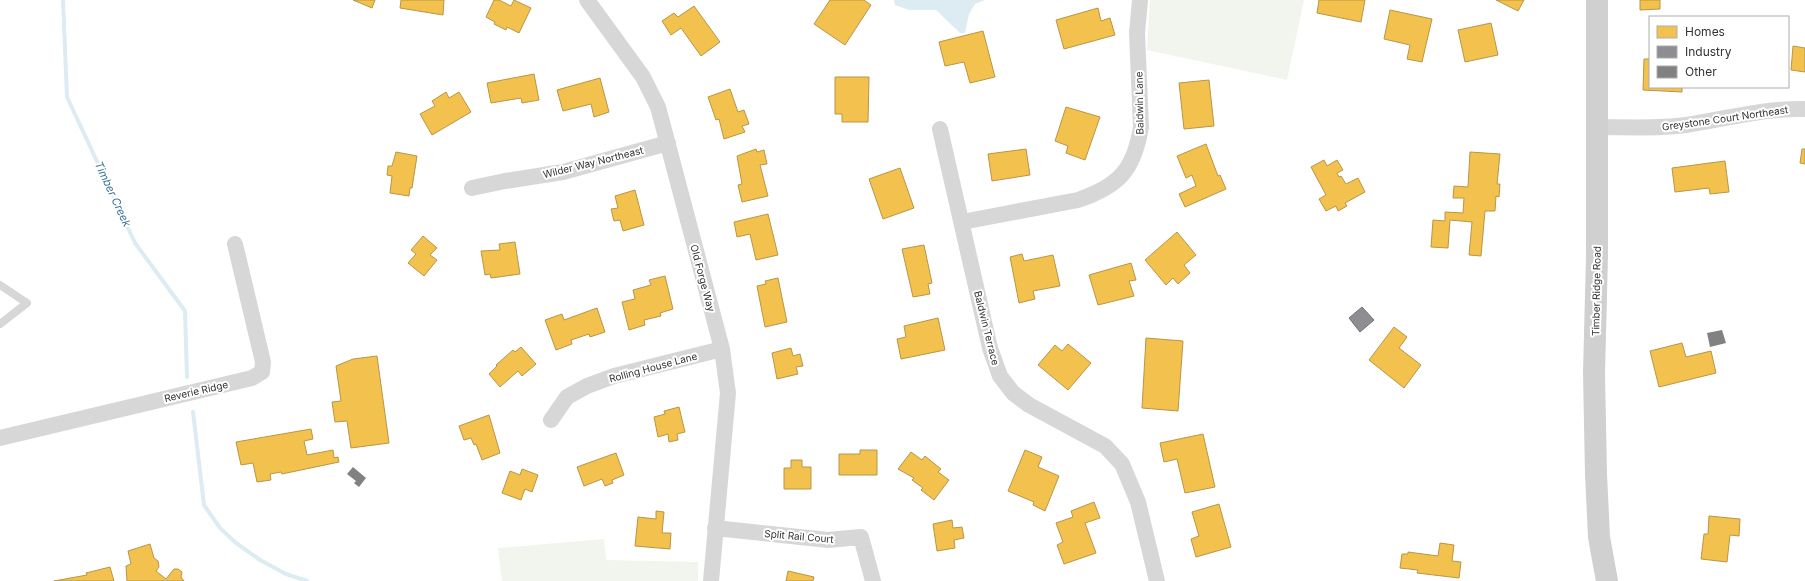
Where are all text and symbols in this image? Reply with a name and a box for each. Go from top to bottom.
legend [1649,16,1789,88]
text: Homes [1685,24,1725,39]
text: Industry [1685,44,1732,59]
text: Other [1685,64,1717,79]
street label: Baldwin Lane [1132,71,1146,135]
street label: Greystone Court Northeast [1661,103,1790,133]
street label: Wilder Way Northeast [541,144,645,180]
water label: Timber Creek [92,159,135,230]
street label: Old Forge Way [688,243,718,313]
street label: Timber Ridge Road [1589,246,1603,336]
street label: Baldwin Terrace [972,289,1002,367]
street label: Rolling House Lane [608,349,699,385]
street label: Reverie Ridge [163,378,229,404]
street label: Split Rail Court [764,527,835,545]

